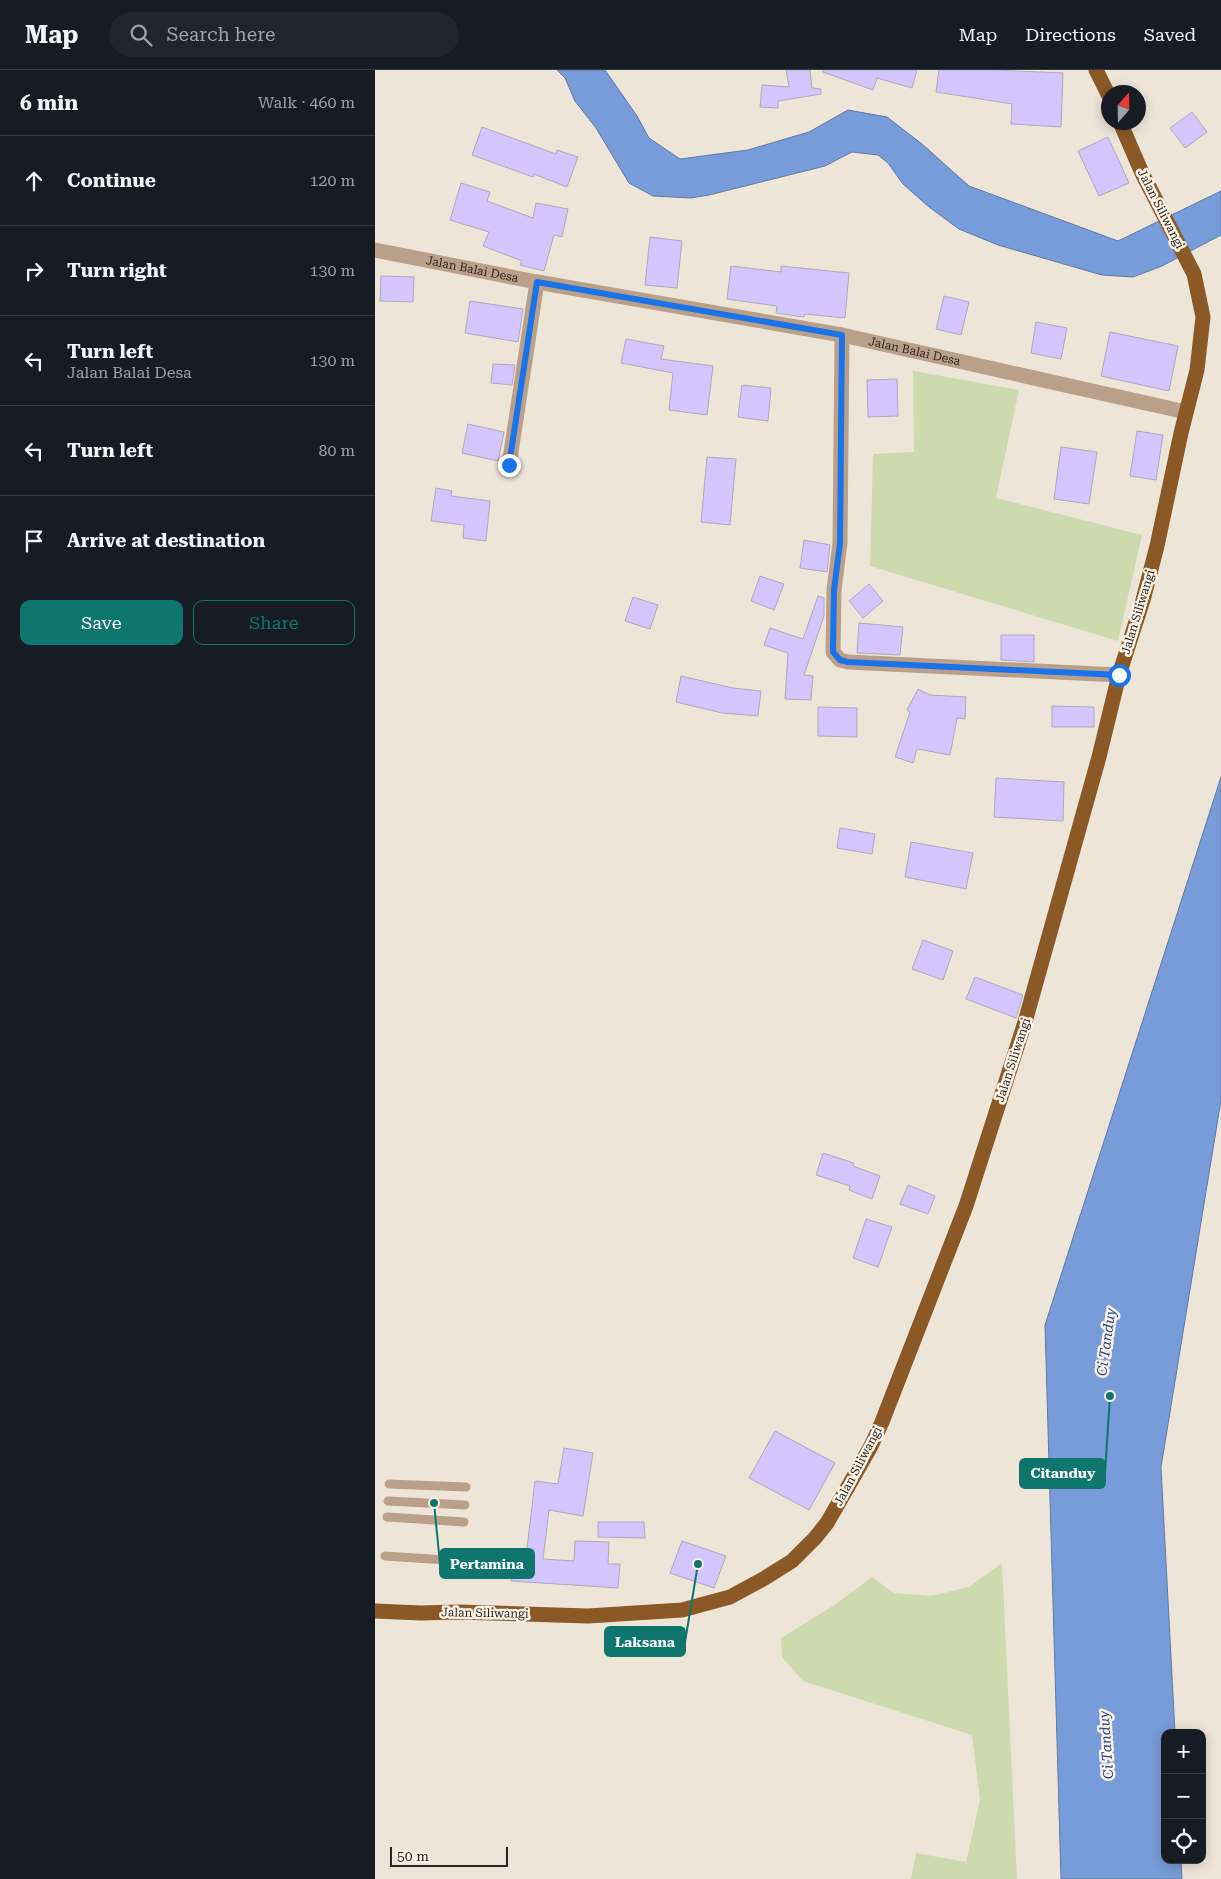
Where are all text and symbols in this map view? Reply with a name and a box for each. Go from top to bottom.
search box [109,12,459,57]
text: Map [25,21,79,49]
icon: search [127,21,155,49]
text: Search here [167,23,275,46]
text: Map [959,24,997,45]
text: Directions [1025,24,1116,45]
text: Saved [1144,24,1196,45]
north arrow [1101,85,1146,130]
text: 6 min [20,91,78,115]
text: Walk · 460 m [258,93,355,112]
icon: ahead [20,167,48,195]
street label: Jalan Siliwangi [1135,167,1187,251]
text: Continue [67,169,156,192]
text: 120 m [309,171,355,190]
street label: Jalan Balai Desa [425,253,520,285]
icon: right [20,257,48,285]
text: Turn right [67,259,167,282]
text: 130 m [309,261,355,280]
street label: Jalan Balai Desa [867,334,962,368]
text: Turn left [67,340,153,363]
icon: left [20,347,48,375]
text: 130 m [309,351,355,370]
text: Jalan Balai Desa [67,363,192,382]
icon: left [20,437,48,465]
text: Turn left [67,439,153,462]
text: 80 m [318,441,355,460]
route end [498,454,521,477]
icon: arrive [20,527,48,555]
text: Arrive at destination [67,529,265,552]
street label: Jalan Siliwangi [1119,568,1158,656]
button: Save [20,600,183,645]
button: Share [193,600,355,645]
route start [1108,664,1131,687]
street label: Jalan Siliwangi [993,1016,1033,1104]
water label: Ci Tanduy [1093,1306,1119,1377]
street label: Jalan Siliwangi [831,1424,885,1508]
callout: Citanduy [1020,1459,1105,1488]
text: Citanduy [1031,1465,1096,1481]
callout: Pertamina [440,1549,534,1578]
text: Pertamina [450,1556,525,1572]
street label: Jalan Siliwangi [441,1605,529,1621]
callout: Laksana [605,1627,685,1656]
text: Laksana [615,1634,676,1650]
water label: Ci Tanduy [1096,1710,1116,1780]
map controls [1161,1729,1206,1864]
button: + [1161,1729,1206,1774]
button: − [1161,1774,1206,1819]
button: locate [1161,1819,1206,1864]
scale bar [390,1844,507,1867]
text: 50 m [397,1848,429,1864]

